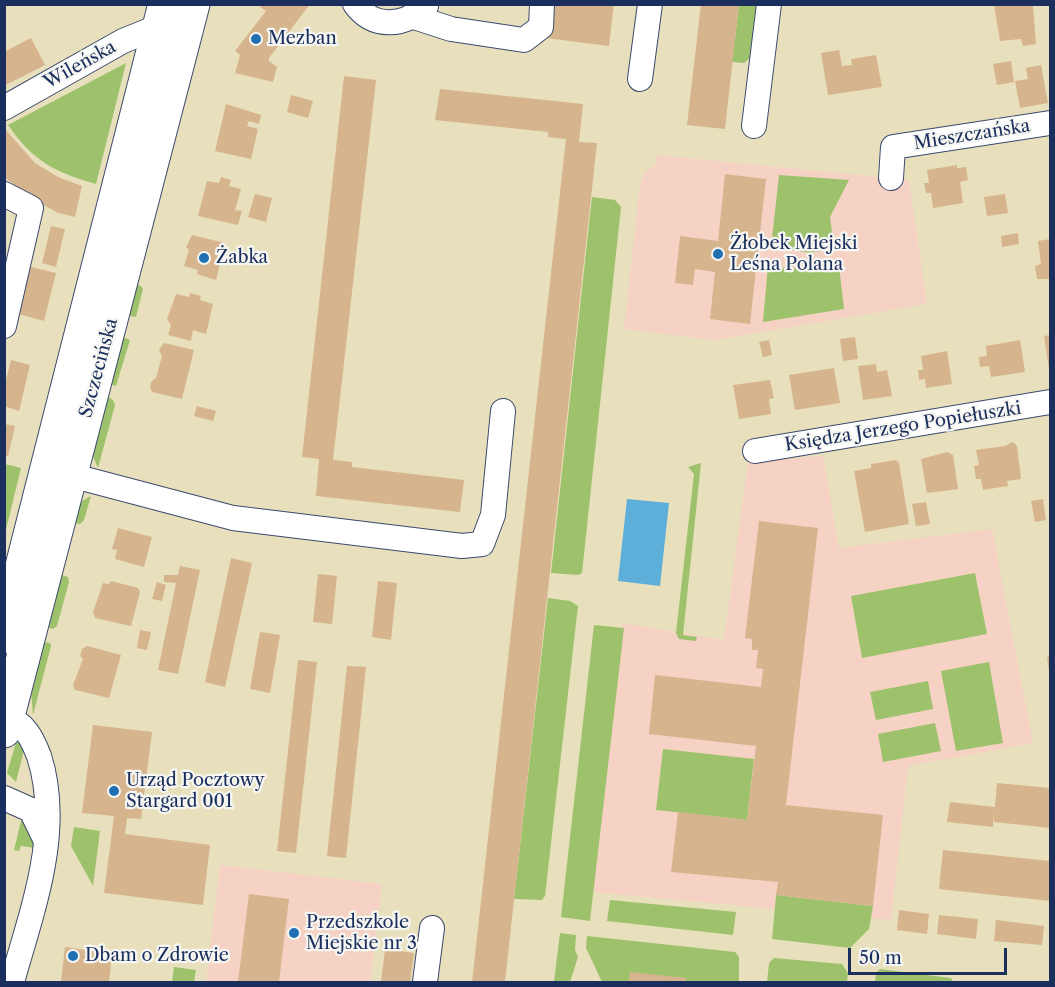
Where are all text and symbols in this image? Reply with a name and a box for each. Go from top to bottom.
place label: Mezban [268,28,337,50]
marker: Mezban [249,32,263,46]
street label: Wileńska [40,36,120,94]
street label: Mieszczańska [912,115,1032,155]
place label: Żłobek Miejski Leśna Polana [730,233,857,276]
place label: Żabka [216,247,268,269]
marker: Żłobek Miejski Leśna Polana [711,247,725,261]
marker: Żabka [197,251,211,265]
street label: Szczecińska [75,316,123,420]
street label: Księdza Jerzego Popiełuszki [783,398,1023,456]
place label: Urząd Pocztowy Stargard 001 [126,770,265,812]
marker: Urząd Pocztowy Stargard 001 [107,784,121,798]
place label: Przedszkole Miejskie nr 3 [306,912,417,954]
marker: Przedszkole Miejskie nr 3 [287,926,301,940]
scale bar [851,936,1010,974]
place label: Dbam o Zdrowie [85,945,229,967]
text: 50 m [859,947,902,969]
marker: Dbam o Zdrowie [66,949,80,963]

